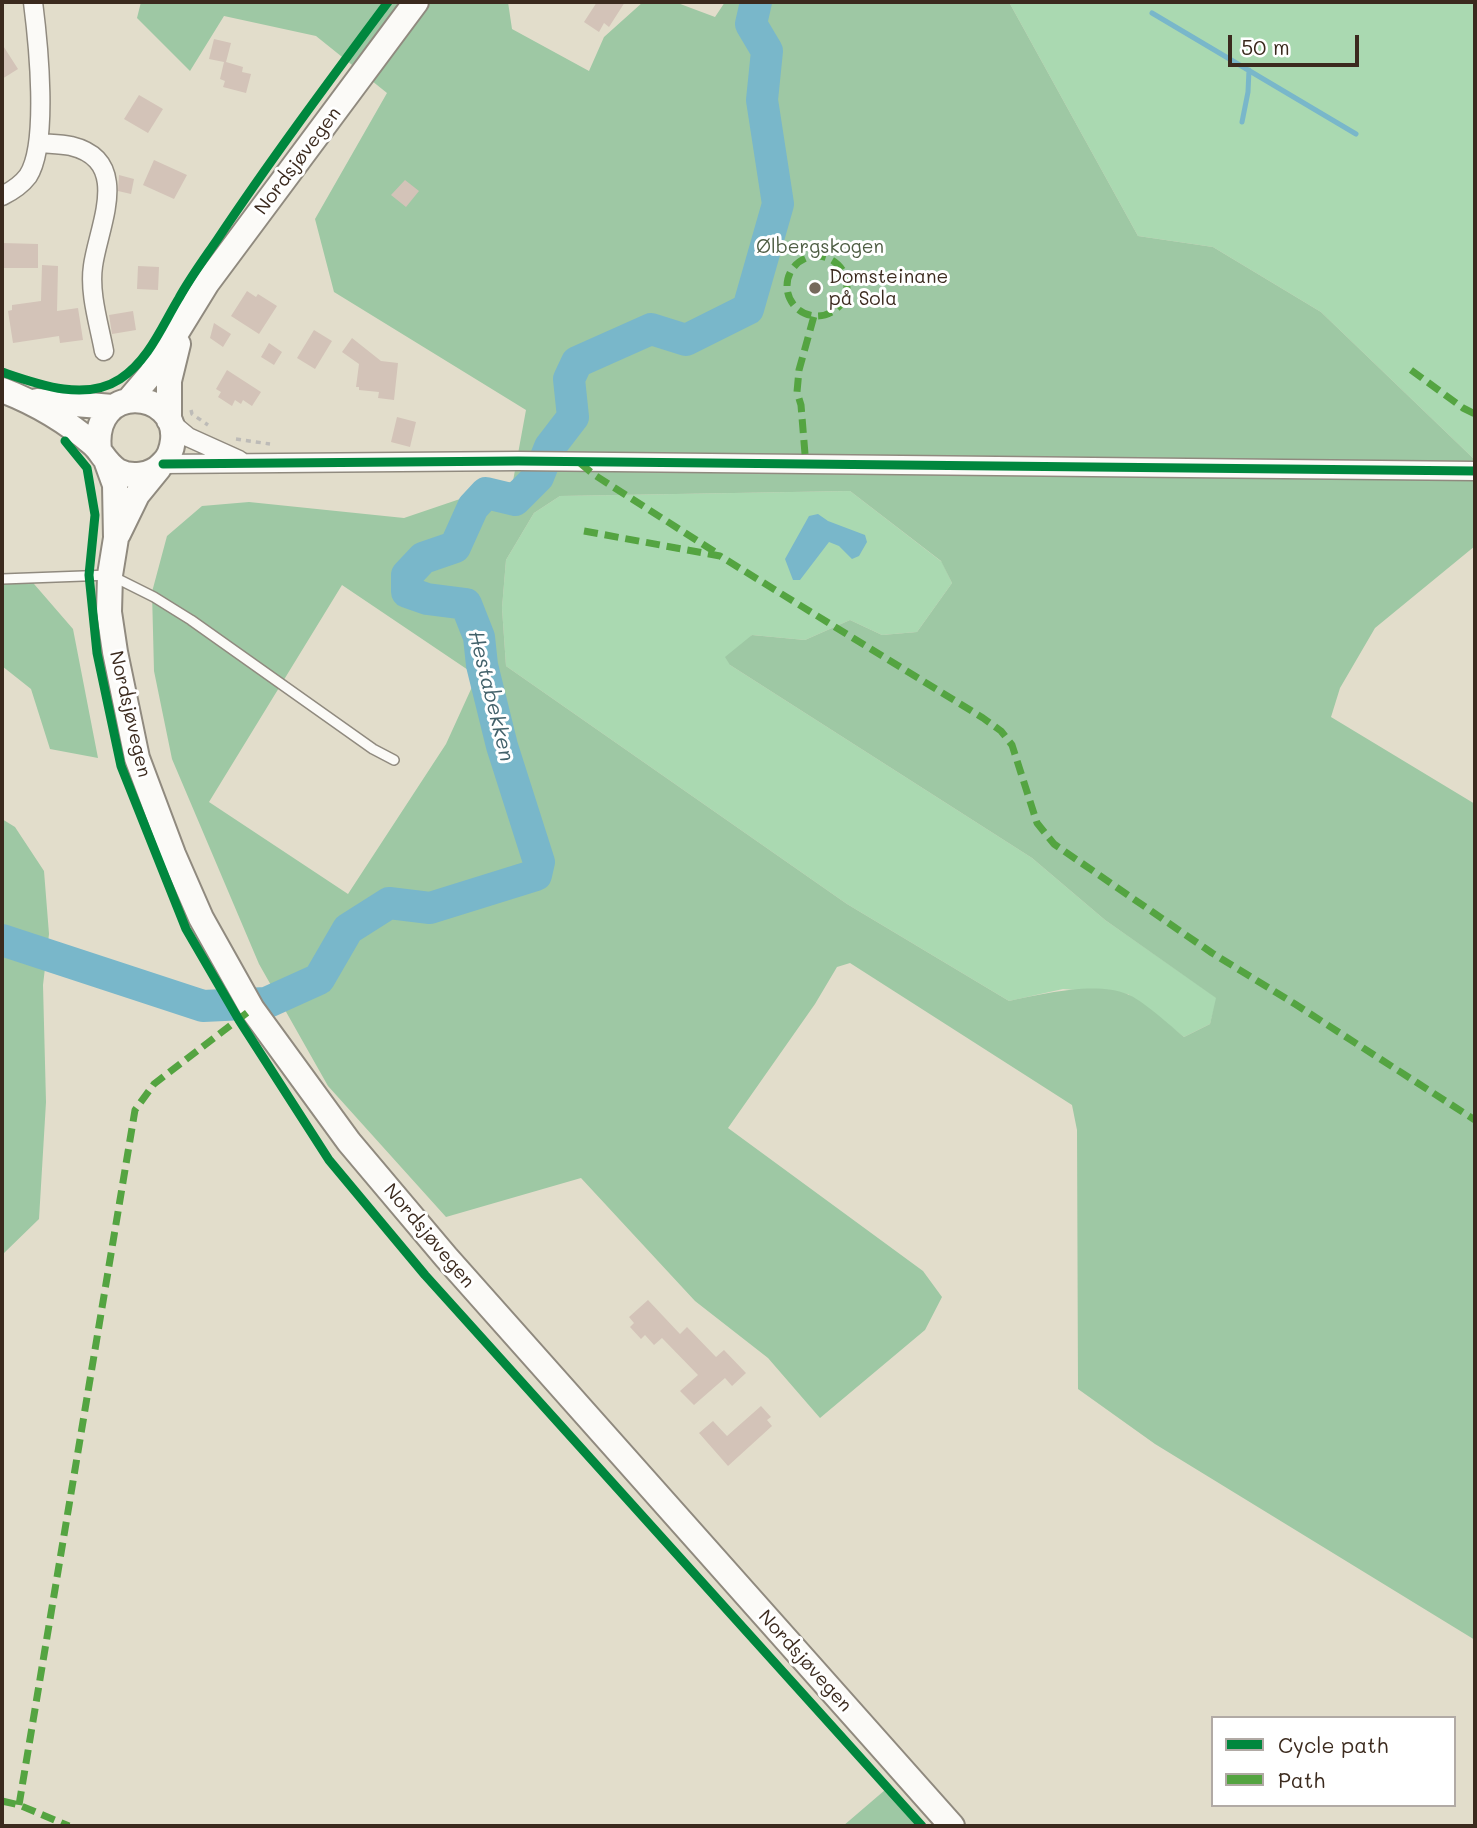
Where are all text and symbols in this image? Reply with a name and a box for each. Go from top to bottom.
scale bar [1232,21,1363,65]
text: 50 m [1241,33,1290,60]
street label: Nordsjøvegen [250,103,346,219]
park label: Ølbergskogen [756,236,884,258]
place label: Domsteinane på Sola [829,266,948,310]
marker: Domsteinane på Sola [807,280,823,296]
water label: Hestabekken [463,628,519,764]
street label: Nordsjøvegen [104,649,156,779]
street label: Nordsjøvegen [379,1179,479,1293]
street label: Nordsjøvegen [753,1605,857,1717]
legend [1211,1716,1456,1807]
text: Cycle path [1278,1731,1388,1758]
text: Path [1278,1766,1325,1793]

